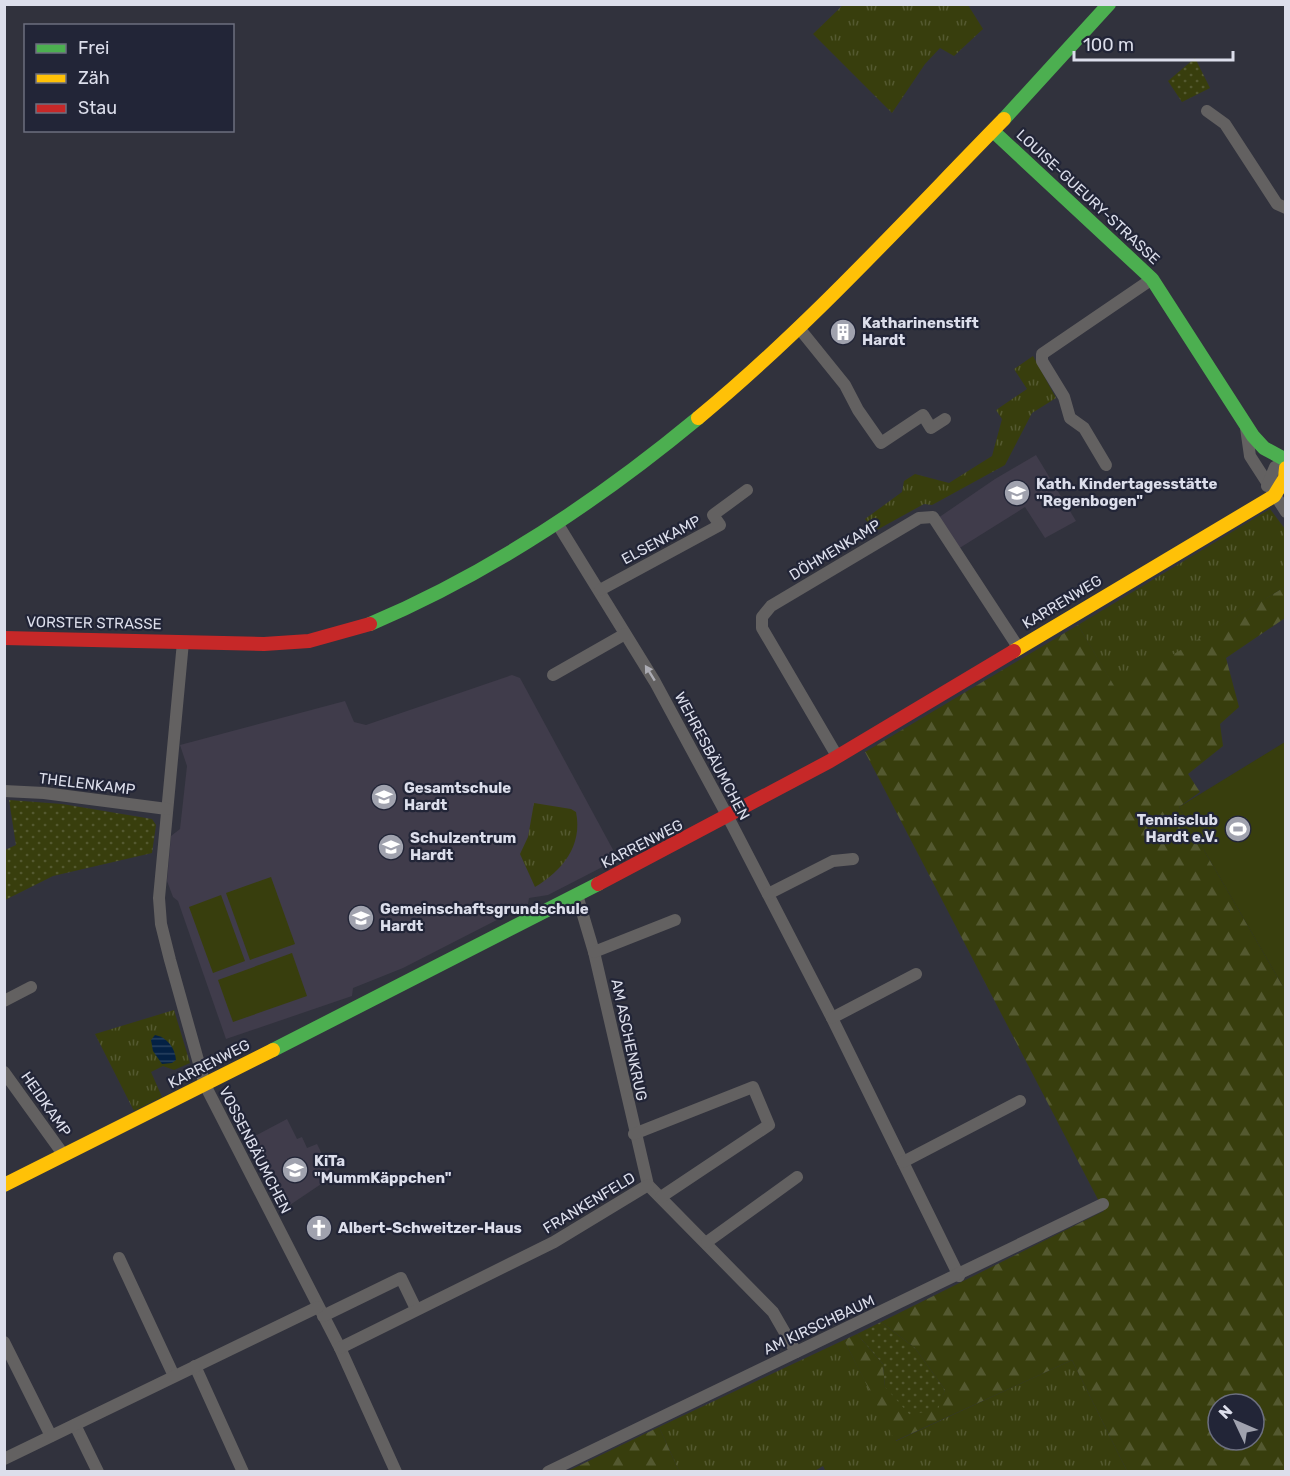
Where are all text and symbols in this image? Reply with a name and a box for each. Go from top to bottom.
legend [24,24,234,132]
scale bar [1074,24,1233,62]
text: 100 m [1083,34,1134,56]
text: Frei [78,37,109,59]
text: Zäh [78,67,110,89]
text: Stau [78,97,117,119]
street label: LOUISE-GUEURY-STRASSE [1013,126,1163,268]
place label: Katharinenstift Hardt [862,314,979,349]
building icon: Katharinenstift Hardt [828,317,858,347]
place label: Kath. Kindertagesstätte "Regenbogen" [1036,475,1218,510]
school or university icon: Kath. Kindertagesstätte "Regenbogen" [1002,478,1032,508]
street label: ELSENKAMP [618,511,704,568]
street label: DÖHMENKAMP [786,516,884,584]
street label: KARRENWEG [1019,571,1105,633]
street label: VORSTER STRASSE [26,613,162,633]
one-way arrow [644,665,655,682]
street label: WEHRESBÄUMCHEN [671,689,753,823]
street label: THELENKAMP [38,769,137,799]
place label: Gesamtschule Hardt [404,779,511,814]
school or university icon: Gesamtschule Hardt [369,782,399,812]
place label: Tennisclub Hardt e.V. [1137,811,1218,846]
sports icon: Tennisclub Hardt e.V. [1223,814,1253,844]
street label: KARRENWEG [598,816,686,872]
place label: Schulzentrum Hardt [410,829,516,864]
school or university icon: Schulzentrum Hardt [376,832,406,862]
place label: Gemeinschaftsgrundschule Hardt [380,900,589,935]
school or university icon: Gemeinschaftsgrundschule Hardt [346,903,376,933]
street label: AM ASCHENKRUG [607,977,651,1103]
street label: KARRENWEG [165,1036,253,1092]
street label: HEIDKAMP [17,1068,75,1140]
street label: VOSSENBÄUMCHEN [215,1083,295,1217]
place label: KiTa "MummKäppchen" [314,1152,452,1187]
school or university icon: KiTa "MummKäppchen" [280,1155,310,1185]
street label: FRANKENFELD [540,1168,638,1238]
church icon: Albert-Schweitzer-Haus [304,1213,334,1243]
place label: Albert-Schweitzer-Haus [338,1219,522,1237]
street label: AM KIRSCHBAUM [760,1291,878,1359]
north arrow [1206,1392,1266,1452]
text: N [1215,1401,1236,1423]

